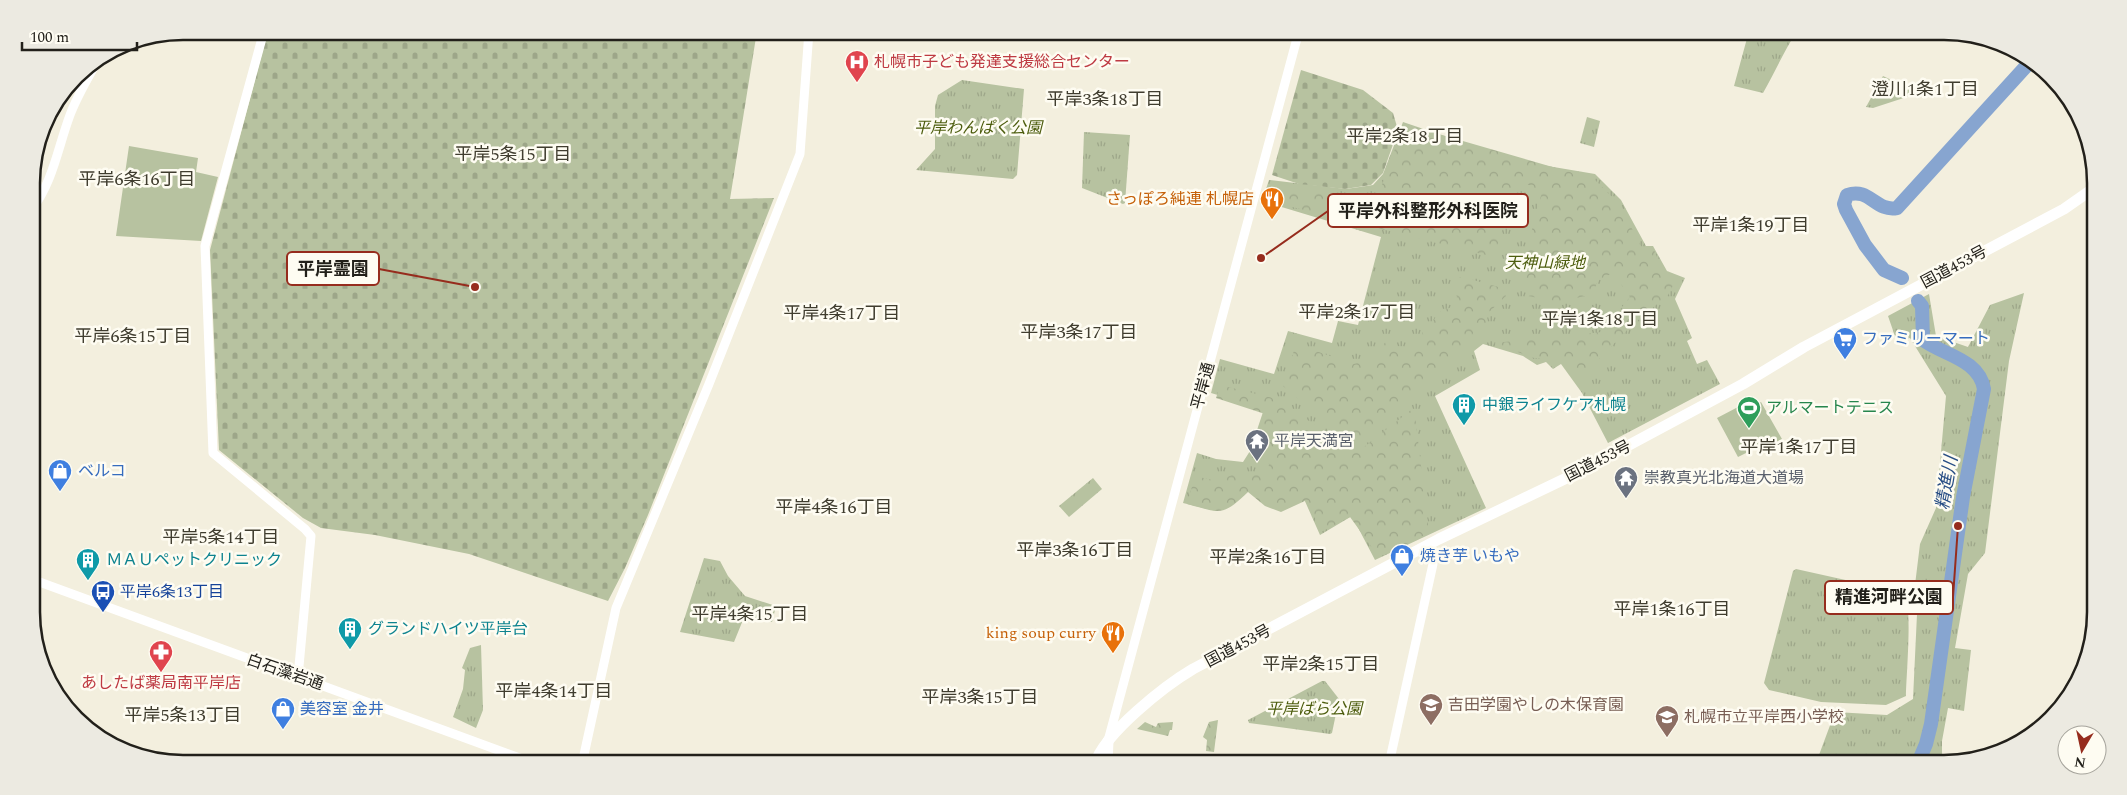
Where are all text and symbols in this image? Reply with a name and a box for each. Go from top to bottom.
scale bar [22,20,138,52]
text: 100 m [30,26,69,49]
hospital icon: 札幌市子ども発達支援総合センター [844,49,870,83]
place label: 札幌市子ども発達支援総合センター [874,50,1130,74]
district label: 澄川1条1丁目 [1871,76,1979,103]
district label: 平岸3条18丁目 [1047,86,1164,113]
park label: 平岸わんぱく公園 [914,116,1044,140]
district label: 平岸2条18丁目 [1347,123,1464,150]
district label: 平岸5条15丁目 [455,141,572,168]
district label: 平岸6条16丁目 [79,166,196,193]
restaurant icon: さっぽろ純連 札幌店 [1259,186,1285,220]
place label: さっぽろ純連 札幌店 [1106,187,1254,211]
callout: 平岸外科整形外科医院 [1328,194,1528,227]
text: 平岸外科整形外科医院 [1338,198,1518,225]
district label: 平岸1条19丁目 [1693,212,1810,239]
street label: 国道453号 [1917,239,1991,295]
park label: 天神山緑地 [1505,251,1587,275]
callout: 平岸霊園 [287,252,379,285]
text: 平岸霊園 [297,256,369,283]
district label: 平岸2条17丁目 [1299,299,1416,326]
district label: 平岸4条17丁目 [784,300,901,327]
district label: 平岸1条18丁目 [1542,306,1659,333]
district label: 平岸3条17丁目 [1021,319,1138,346]
district label: 平岸6条15丁目 [75,323,192,350]
supermarket icon: ファミリーマート [1832,326,1858,360]
place label: ファミリーマート [1862,327,1990,351]
street label: 平岸通 [1185,360,1221,412]
building icon: 中銀ライフケア札幌 [1451,392,1477,426]
place label: 中銀ライフケア札幌 [1482,393,1626,417]
sports icon: アルマートテニス [1736,395,1762,429]
place label: アルマートテニス [1766,396,1894,420]
temple icon: 平岸天満宮 [1244,428,1270,462]
place label: 平岸天満宮 [1274,429,1354,453]
street label: 国道453号 [1560,434,1636,488]
district label: 平岸1条17丁目 [1741,434,1858,461]
water label: 精進川 [1929,452,1965,512]
shop icon: ベルコ [47,458,73,492]
place label: ベルコ [78,459,126,483]
temple icon: 崇教真光北海道大道場 [1613,465,1639,499]
place label: 崇教真光北海道大道場 [1644,466,1804,490]
district label: 平岸4条16丁目 [776,494,893,521]
district label: 平岸5条14丁目 [163,524,280,551]
district label: 平岸3条16丁目 [1017,537,1134,564]
shop icon: 焼き芋 いもや [1389,543,1415,577]
district label: 平岸2条16丁目 [1210,544,1327,571]
place label: 焼き芋 いもや [1420,544,1520,568]
building icon: ＭＡＵペットクリニック [75,547,101,581]
place label: ＭＡＵペットクリニック [106,548,282,572]
bus stop icon: 平岸6条13丁目 [90,579,116,613]
place label: 平岸6条13丁目 [120,580,224,604]
callout: 精進河畔公園 [1825,581,1953,614]
text: 精進河畔公園 [1835,584,1943,611]
district label: 平岸1条16丁目 [1614,596,1731,623]
district label: 平岸4条15丁目 [692,601,809,628]
building icon: グランドハイツ平岸台 [337,616,363,650]
place label: グランドハイツ平岸台 [368,617,528,641]
street label: 国道453号 [1201,618,1275,674]
restaurant icon: king soup curry [1100,620,1126,654]
place label: king soup curry [986,621,1097,645]
pharmacy icon: あしたば薬局南平岸店 [148,639,174,673]
street label: 白石藻岩通 [243,648,327,696]
district label: 平岸2条15丁目 [1263,651,1380,678]
place label: あしたば薬局南平岸店 [81,671,241,695]
district label: 平岸4条14丁目 [496,678,613,705]
district label: 平岸3条15丁目 [922,684,1039,711]
school or university icon: 吉田学園やしの木保育園 [1418,692,1444,726]
place label: 吉田学園やしの木保育園 [1448,693,1624,717]
shop icon: 美容室 金井 [270,696,296,730]
place label: 美容室 金井 [300,697,384,721]
park label: 平岸ばら公園 [1266,697,1364,721]
district label: 平岸5条13丁目 [125,702,242,729]
school or university icon: 札幌市立平岸西小学校 [1654,704,1680,738]
place label: 札幌市立平岸西小学校 [1684,705,1844,729]
north arrow [2057,725,2107,775]
text: N [2073,751,2087,774]

